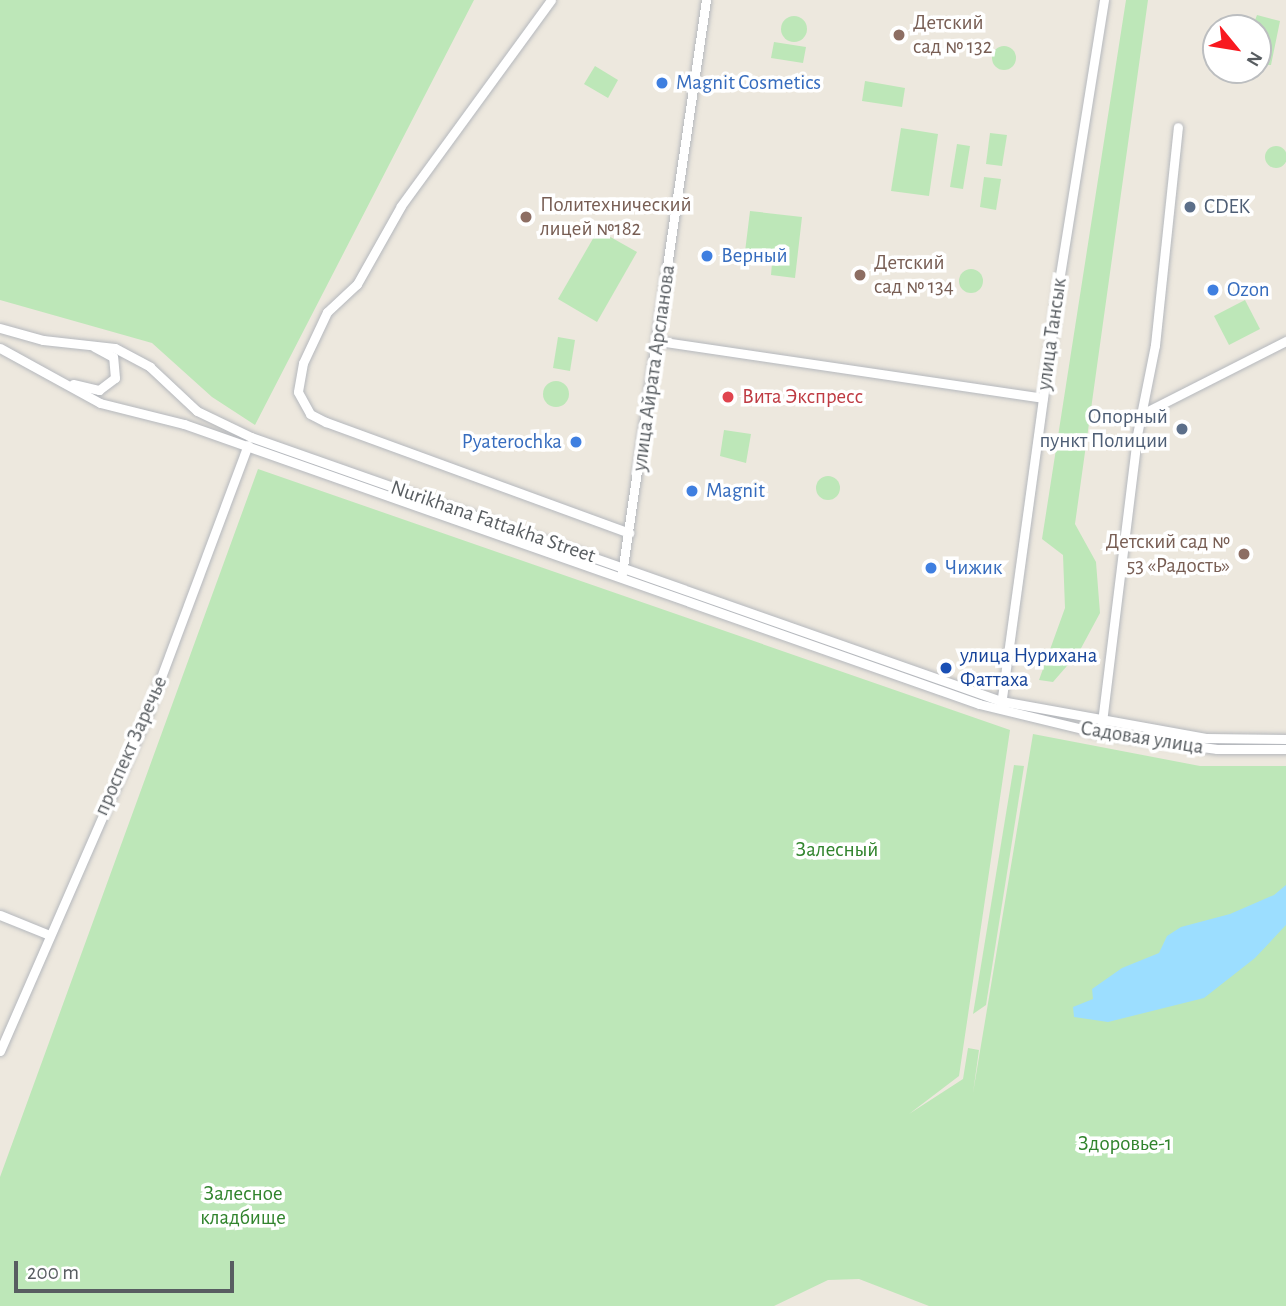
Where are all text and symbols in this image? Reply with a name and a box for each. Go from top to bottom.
place label: Детский сад № 132 [913,10,992,60]
north arrow [1202,14,1272,84]
marker: Детский сад № 132 [891,27,907,43]
text: N [1242,48,1265,69]
place label: Magnit Cosmetics [676,70,821,96]
marker: Magnit Cosmetics [654,75,670,91]
place label: Политехнический лицей №182 [540,192,692,242]
place label: CDEK [1204,194,1250,220]
marker: CDEK [1182,199,1198,215]
marker: Политехнический лицей №182 [518,209,534,225]
place label: Верный [721,243,788,269]
marker: Верный [699,248,715,264]
place label: Детский сад № 134 [874,250,954,300]
street label: улица Айрата Арсланова [627,263,681,473]
marker: Детский сад № 134 [852,267,868,283]
street label: улица Тансык [1032,276,1072,392]
place label: Ozon [1227,277,1270,303]
marker: Ozon [1205,282,1221,298]
place label: Вита Экспресс [742,384,863,410]
marker: Вита Экспресс [720,389,736,405]
place label: Опорный пункт Полиции [1040,404,1168,454]
marker: Опорный пункт Полиции [1174,421,1190,437]
place label: Pyaterochka [462,429,562,455]
marker: Pyaterochka [568,434,584,450]
street label: Nurikhana Fattakha Street [387,475,599,569]
place label: Magnit [706,478,765,504]
marker: Magnit [684,483,700,499]
place label: Детский сад № 53 «Радость» [1106,529,1230,579]
marker: Детский сад № 53 «Радость» [1236,546,1252,562]
place label: Чижик [945,555,1002,581]
marker: Чижик [923,560,939,576]
place label: улица Нурихана Фаттаха [960,643,1097,693]
marker: улица Нурихана Фаттаха [938,660,954,676]
street label: проспект Заречье [89,672,173,820]
street label: Садовая улица [1079,716,1205,760]
park label: Залесный [796,837,878,863]
park label: Здоровье-1 [1078,1131,1172,1157]
park label: Залесное кладбище [200,1181,286,1231]
scale bar [18,1246,238,1290]
text: 200 m [27,1262,79,1283]

